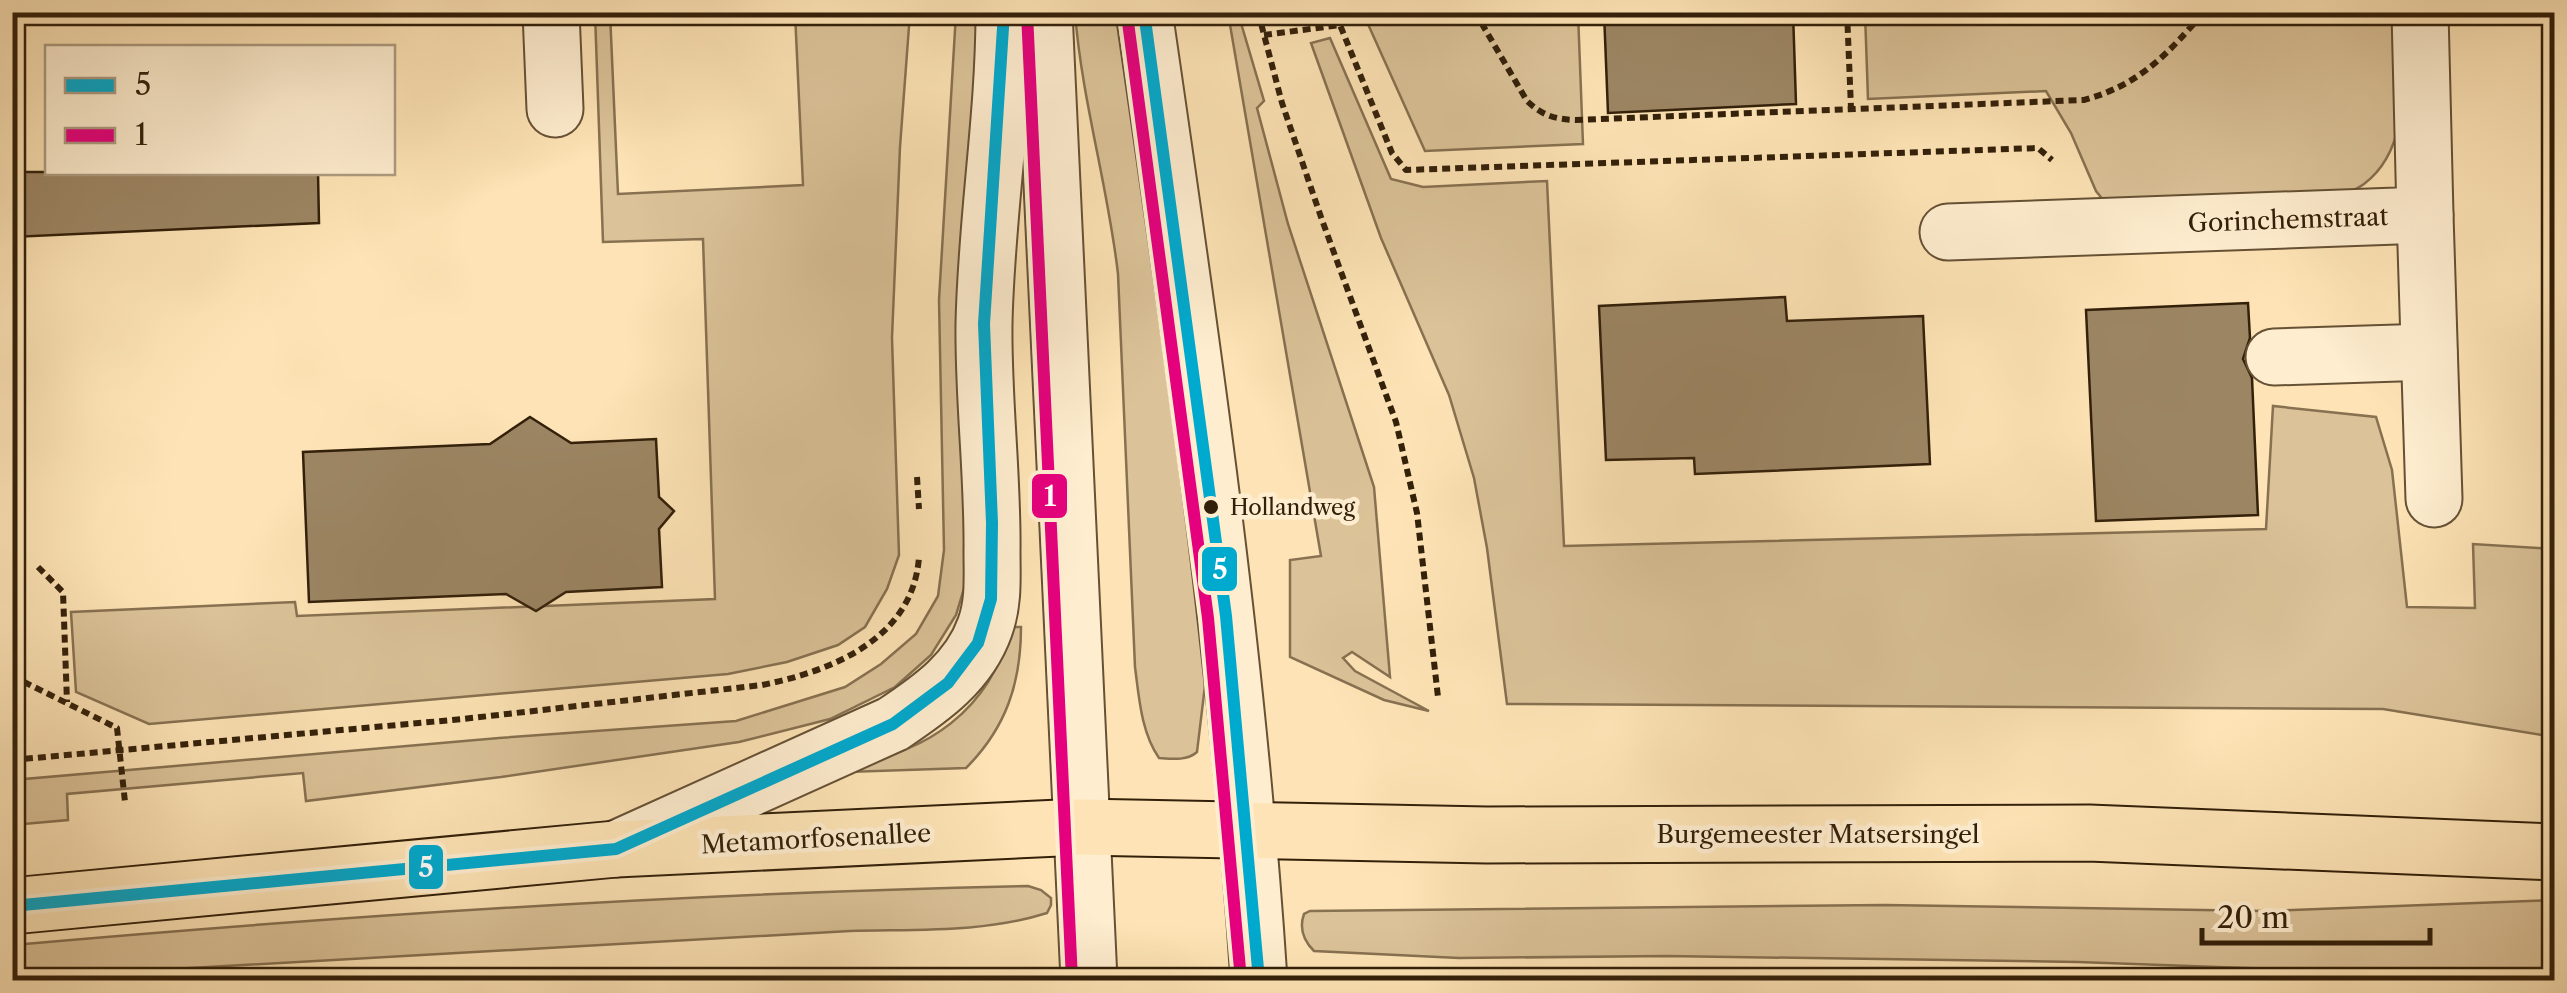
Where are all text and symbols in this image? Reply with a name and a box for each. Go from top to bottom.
legend [45,45,395,175]
text: 5 [135,66,151,103]
text: 1 [135,116,148,153]
street label: Gorinchemstraat [2187,201,2389,239]
line badge: 1 [1030,472,1069,520]
text: 1 [1044,479,1057,513]
place label: Hollandweg [1230,494,1355,521]
marker: Hollandweg [1201,497,1221,517]
line badge: 5 [1200,545,1239,593]
text: 5 [1212,552,1228,586]
street label: Metamorfosenallee [700,817,932,861]
street label: Burgemeester Matsersingel [1656,819,1980,850]
line badge: 5 [407,843,445,891]
text: 5 [418,850,434,884]
scale bar [2202,883,2430,945]
text: 20 m [2217,899,2289,936]

